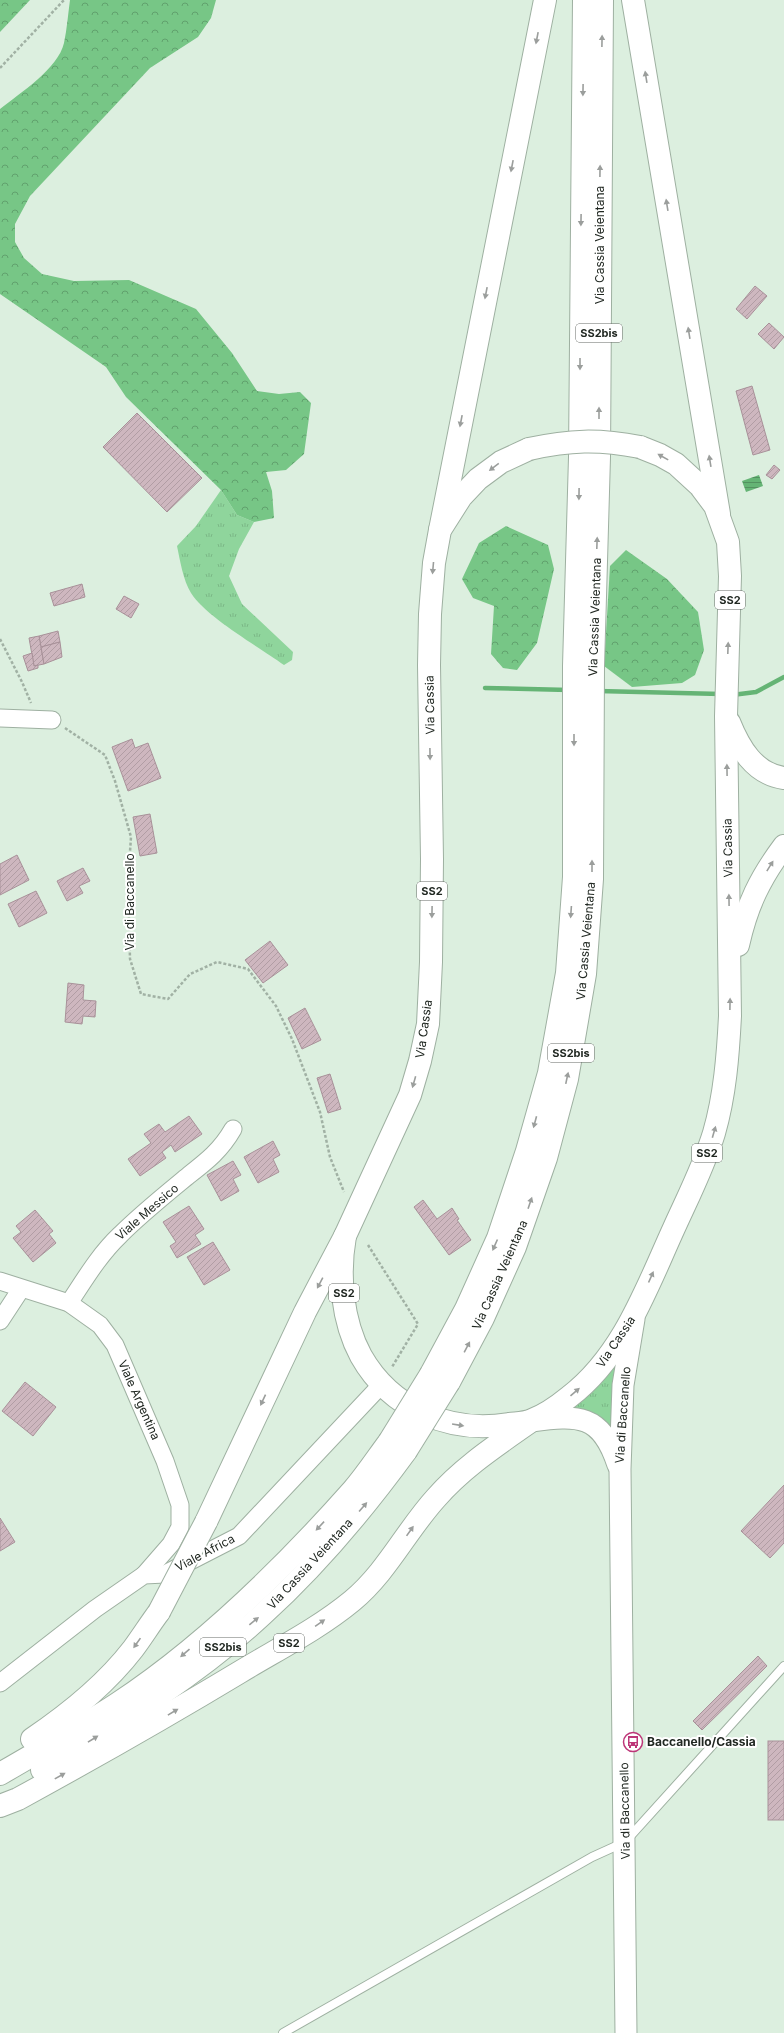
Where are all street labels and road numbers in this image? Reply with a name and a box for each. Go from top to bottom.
street label: Via Cassia Veientana [592,186,607,304]
road number: SS2bis [576,324,622,342]
street label: Via Cassia Veientana [585,557,604,677]
road number: SS2 [715,591,745,609]
street label: Via Cassia [421,675,438,735]
street label: Via Cassia [719,818,736,878]
street label: Via di Baccanello [122,853,137,951]
street label: Via Cassia Veientana [573,881,598,1001]
road number: SS2 [417,882,447,900]
street label: Via Cassia [412,999,435,1059]
road number: SS2bis [548,1044,594,1062]
road number: SS2 [692,1144,722,1162]
street label: Viale Messico [112,1180,181,1243]
street label: Via Cassia Veientana [469,1218,531,1332]
road number: SS2 [329,1284,359,1302]
street label: Via Cassia [593,1313,638,1370]
street label: Viale Argentina [115,1358,164,1442]
street label: Via di Baccanello [612,1366,633,1464]
street label: Via Cassia Veientana [264,1515,356,1612]
street label: Viale Africa [172,1531,237,1574]
road number: SS2 [274,1634,304,1652]
road number: SS2bis [200,1638,246,1656]
street label: Via di Baccanello [616,1762,633,1860]

